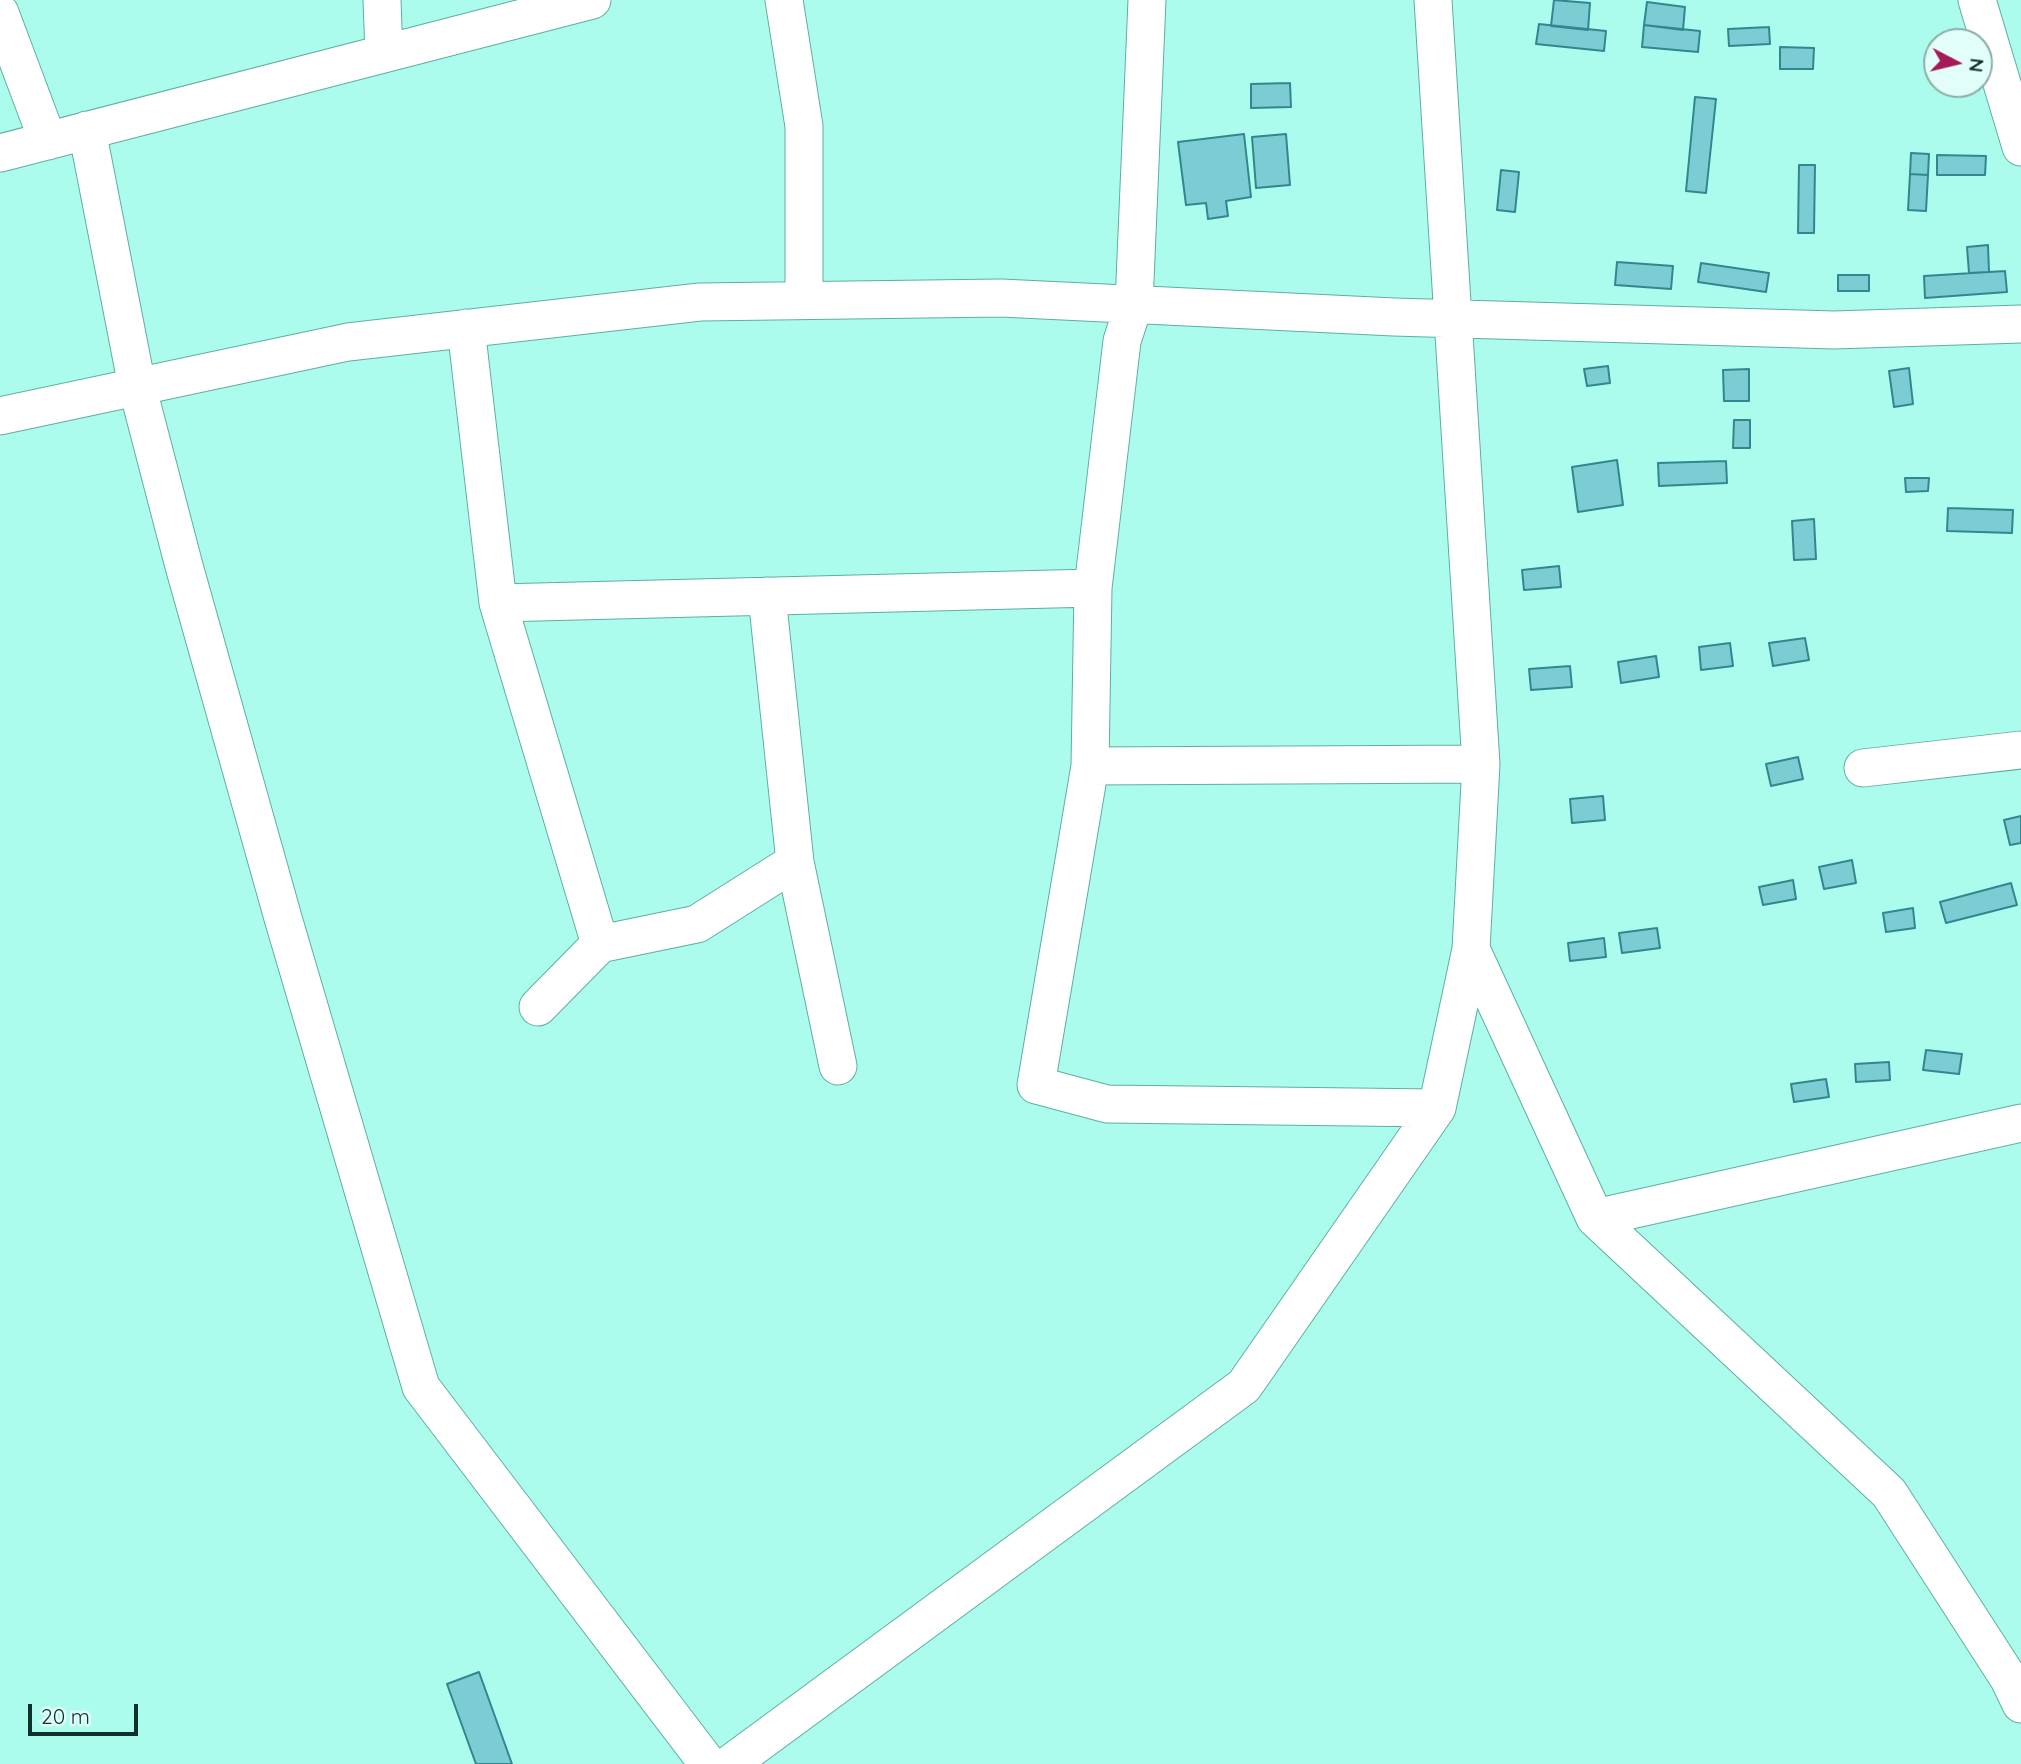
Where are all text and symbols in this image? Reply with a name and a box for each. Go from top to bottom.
north arrow [1923,28,1993,98]
text: N [1964,57,1990,74]
scale bar [32,1690,142,1734]
text: 20 m [41,1703,90,1729]

